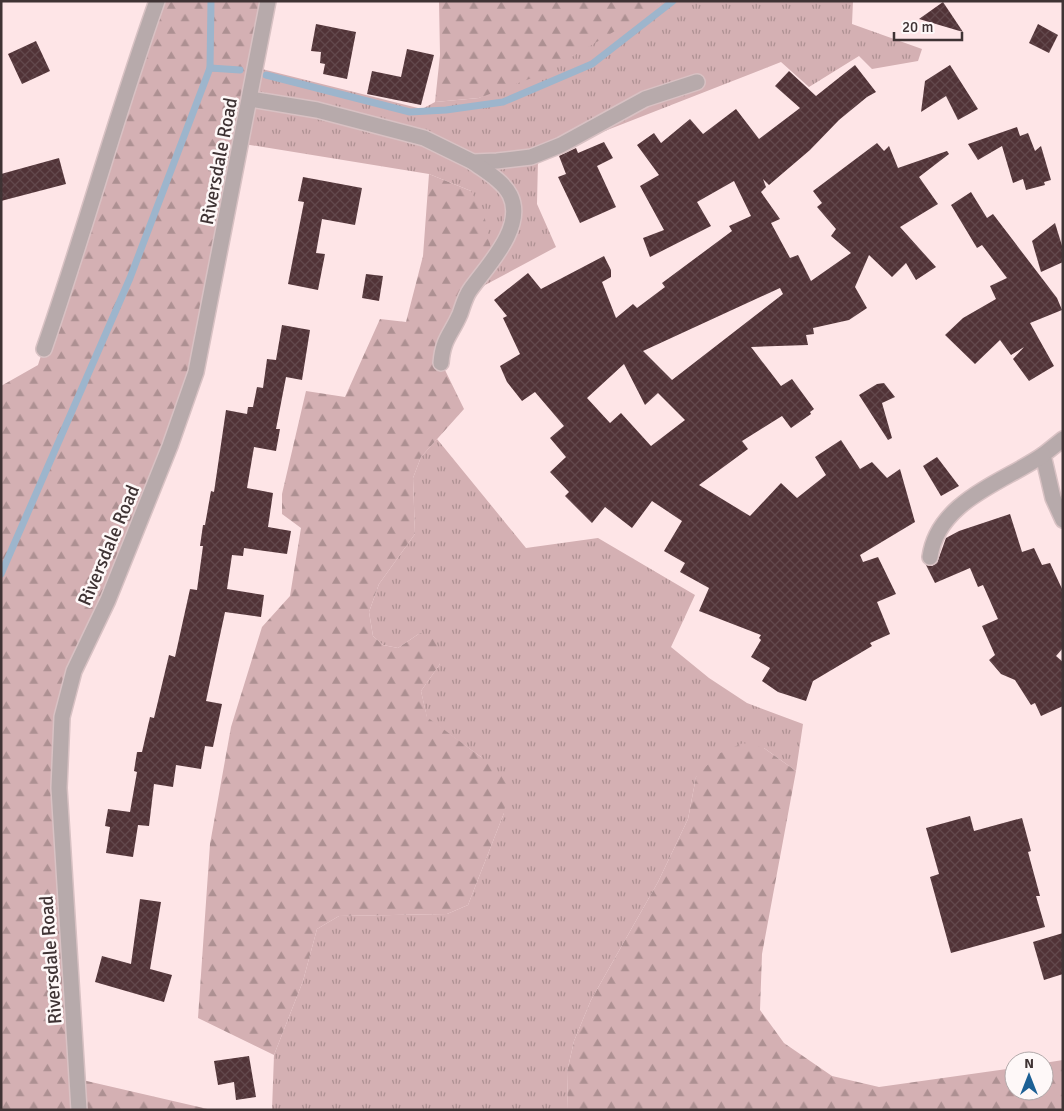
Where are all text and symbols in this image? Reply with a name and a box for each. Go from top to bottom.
scale bar [894,10,962,42]
text: 20 m [902,18,933,36]
street label: Riversdale Road [195,96,243,227]
street label: Riversdale Road [73,481,145,609]
street label: Riversdale Road [35,895,67,1025]
north arrow [1004,1051,1054,1101]
text: N [1024,1055,1034,1072]

